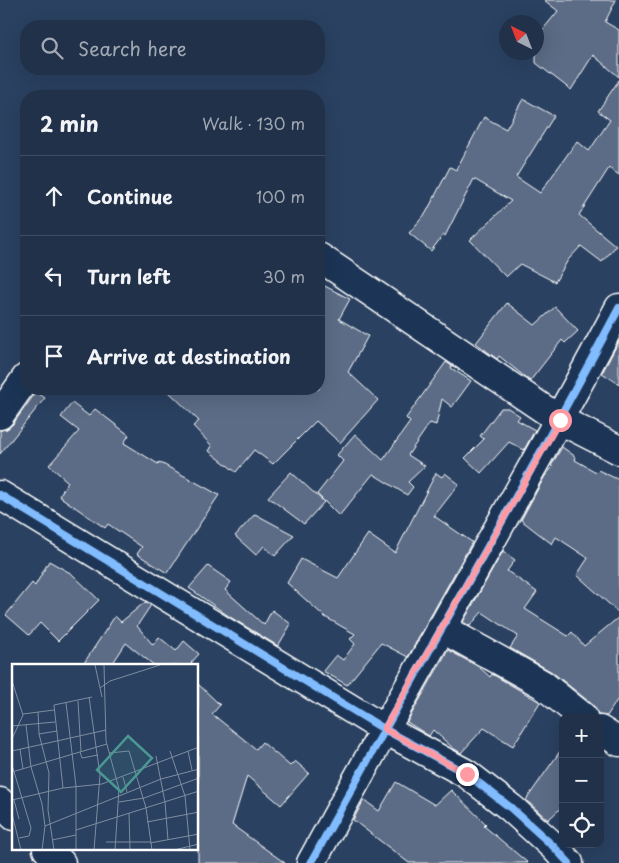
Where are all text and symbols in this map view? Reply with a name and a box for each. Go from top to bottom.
north arrow [499,15,544,60]
search box [20,20,325,75]
icon: search [38,34,66,62]
text: Search here [78,34,187,62]
text: 2 min [40,107,99,139]
text: Walk · 130 m [202,111,305,135]
icon: ahead [40,182,68,210]
text: Continue [87,182,173,210]
text: 100 m [256,184,305,208]
icon: left [40,262,68,290]
text: Turn left [87,262,171,290]
text: 30 m [263,264,305,288]
icon: arrive [40,342,68,370]
text: Arrive at destination [87,342,291,370]
route start [549,409,572,432]
inset map [12,664,199,850]
map controls [559,713,604,848]
button: + [559,713,604,758]
button: − [559,758,604,803]
route end [456,763,479,786]
button: locate [559,803,604,848]

